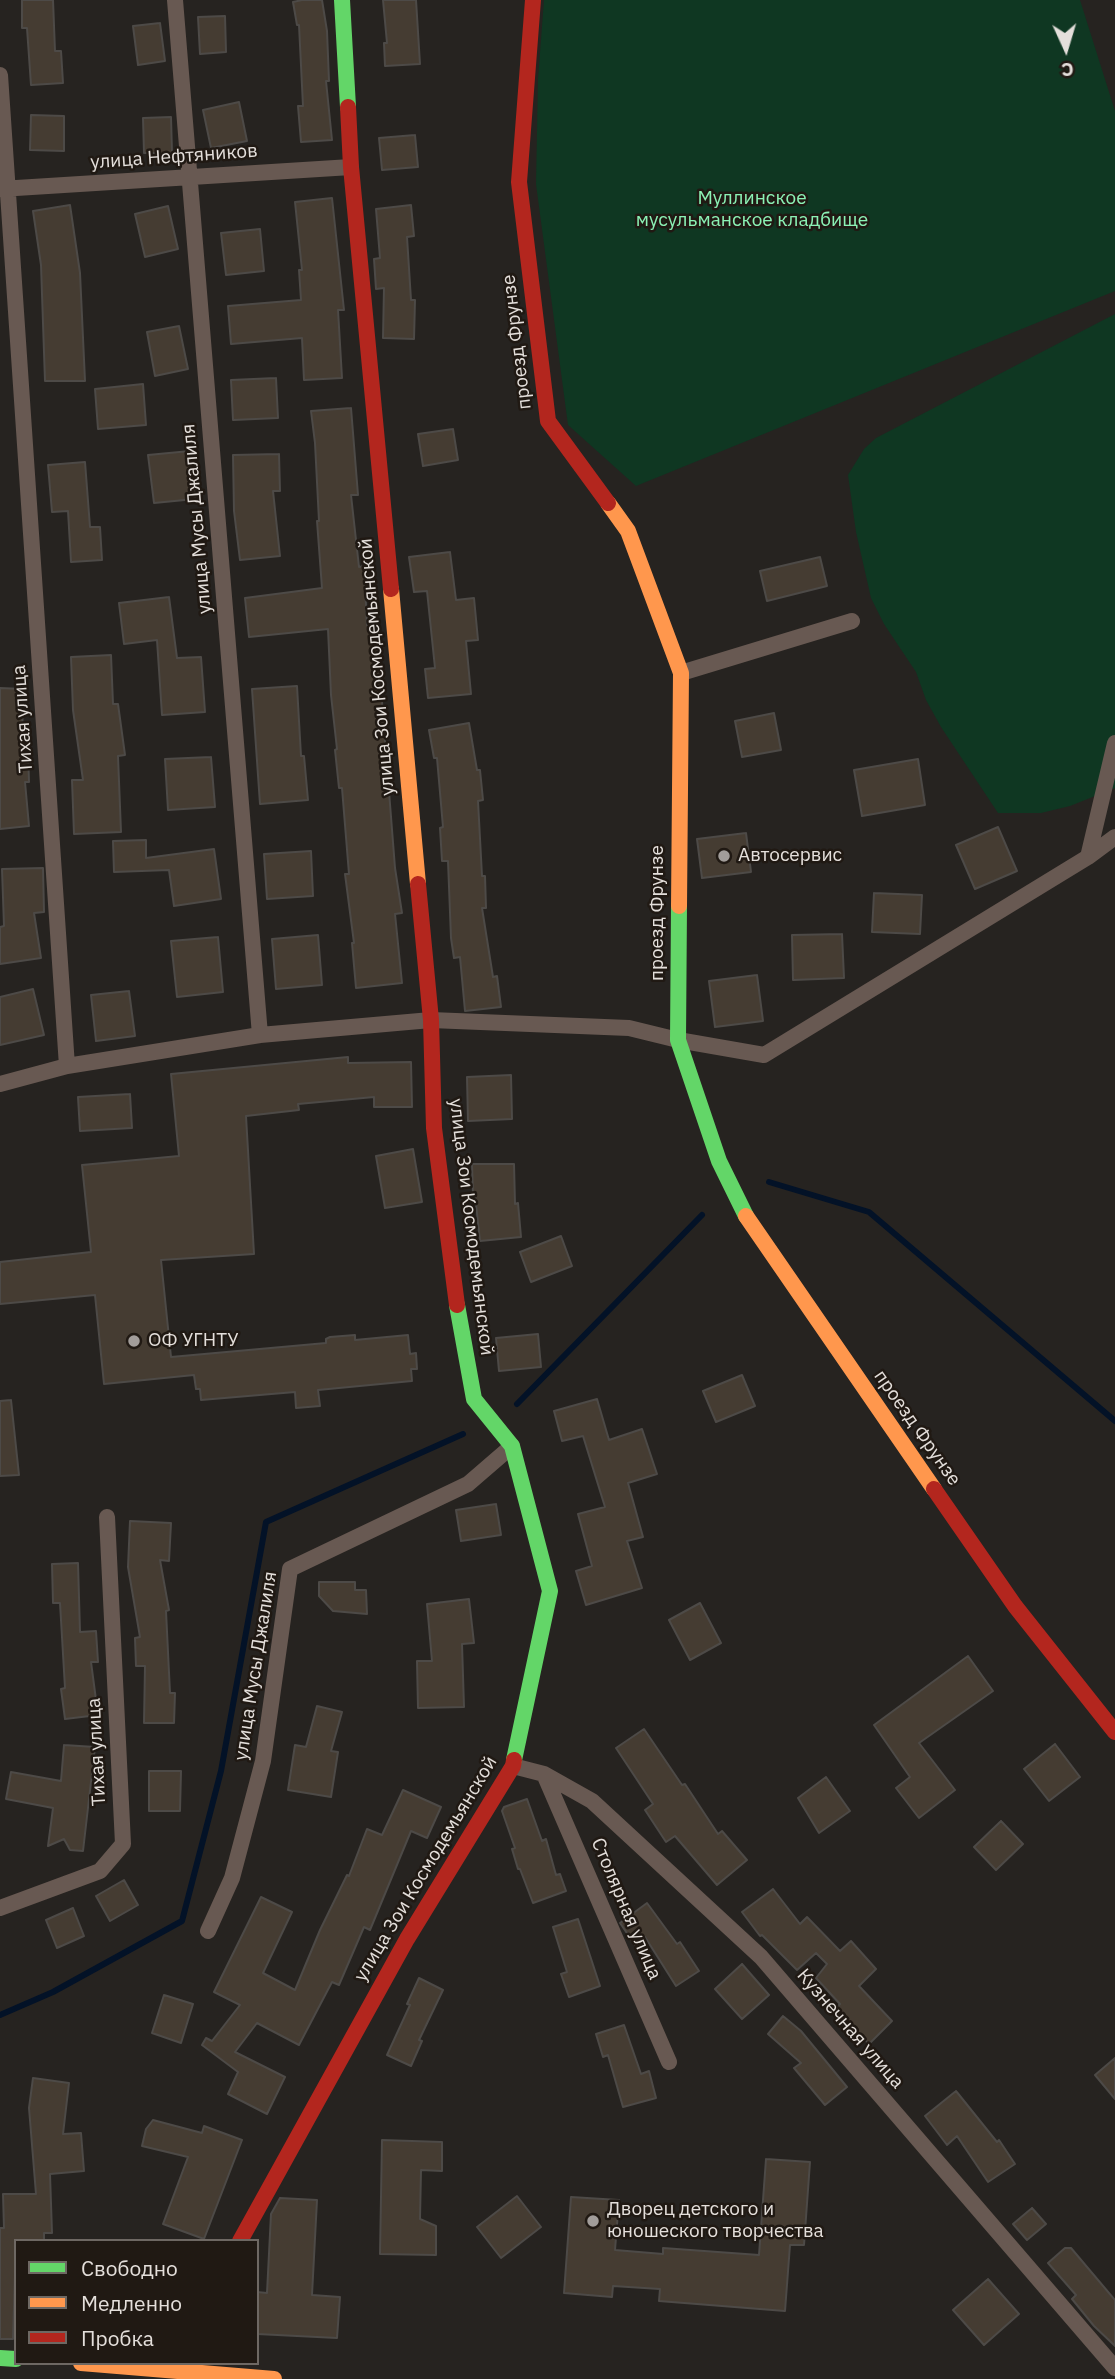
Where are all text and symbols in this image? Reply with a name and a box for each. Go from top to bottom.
north arrow [1031,14,1101,84]
text: С [1060,58,1074,82]
street label: улица Нефтяников [90,140,258,174]
park label: Муллинское мусульманское кладбище [636,188,868,232]
street label: проезд Фрунзе [497,273,537,411]
street label: улица Мусы Джалиля [177,423,217,615]
street label: улица Зои Космодемьянской [354,537,400,797]
street label: Тихая улица [8,664,38,774]
street label: проезд Фрунзе [647,845,669,981]
place label: Автосервис [738,845,842,867]
marker: Автосервис [716,848,732,864]
street label: улица Зои Космодемьянской [444,1097,498,1357]
place label: ОФ УГНТУ [148,1330,239,1352]
marker: ОФ УГНТУ [126,1333,142,1349]
street label: проезд Фрунзе [869,1366,965,1490]
street label: улица Мусы Джалиля [230,1570,282,1762]
street label: Тихая улица [83,1697,111,1807]
street label: улица Зои Космодемьянской [350,1752,502,1986]
street label: Столярная улица [586,1835,666,1983]
street label: Кузнечная улица [792,1964,908,2094]
place label: Дворец детского и юношеского творчества [607,2199,824,2243]
marker: Дворец детского и юношеского творчества [585,2213,601,2229]
legend [14,2239,259,2365]
text: Свободно [81,2254,178,2282]
text: Медленно [81,2289,182,2317]
text: Пробка [81,2324,154,2352]

